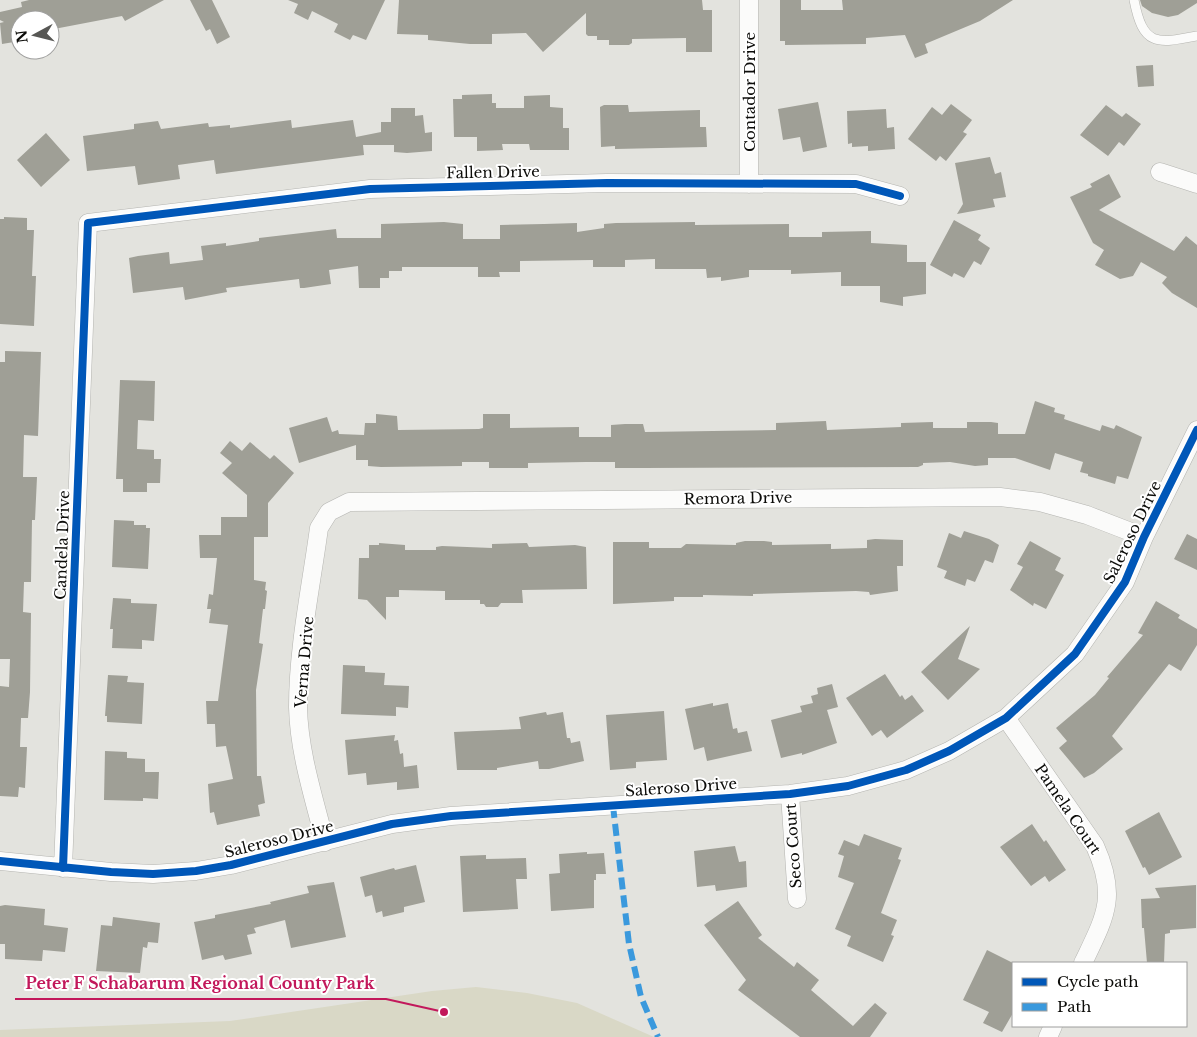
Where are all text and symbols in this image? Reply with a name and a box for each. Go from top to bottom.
north arrow [10,10,60,60]
text: N [12,29,32,44]
street label: Contador Drive [740,32,759,152]
street label: Fallen Drive [446,162,540,182]
street label: Saleroso Drive [1099,477,1165,587]
street label: Remora Drive [683,488,793,508]
street label: Candela Drive [51,490,73,600]
street label: Verna Drive [290,615,317,710]
street label: Pamela Court [1031,760,1105,858]
street label: Saleroso Drive [624,774,738,800]
street label: Seco Court [781,803,805,889]
street label: Saleroso Drive [222,816,336,862]
legend [1012,962,1187,1027]
callout: Peter F Schabarum Regional County Park [15,968,386,999]
text: Cycle path [1057,972,1139,991]
text: Peter F Schabarum Regional County Park [25,973,375,993]
text: Path [1057,997,1091,1016]

